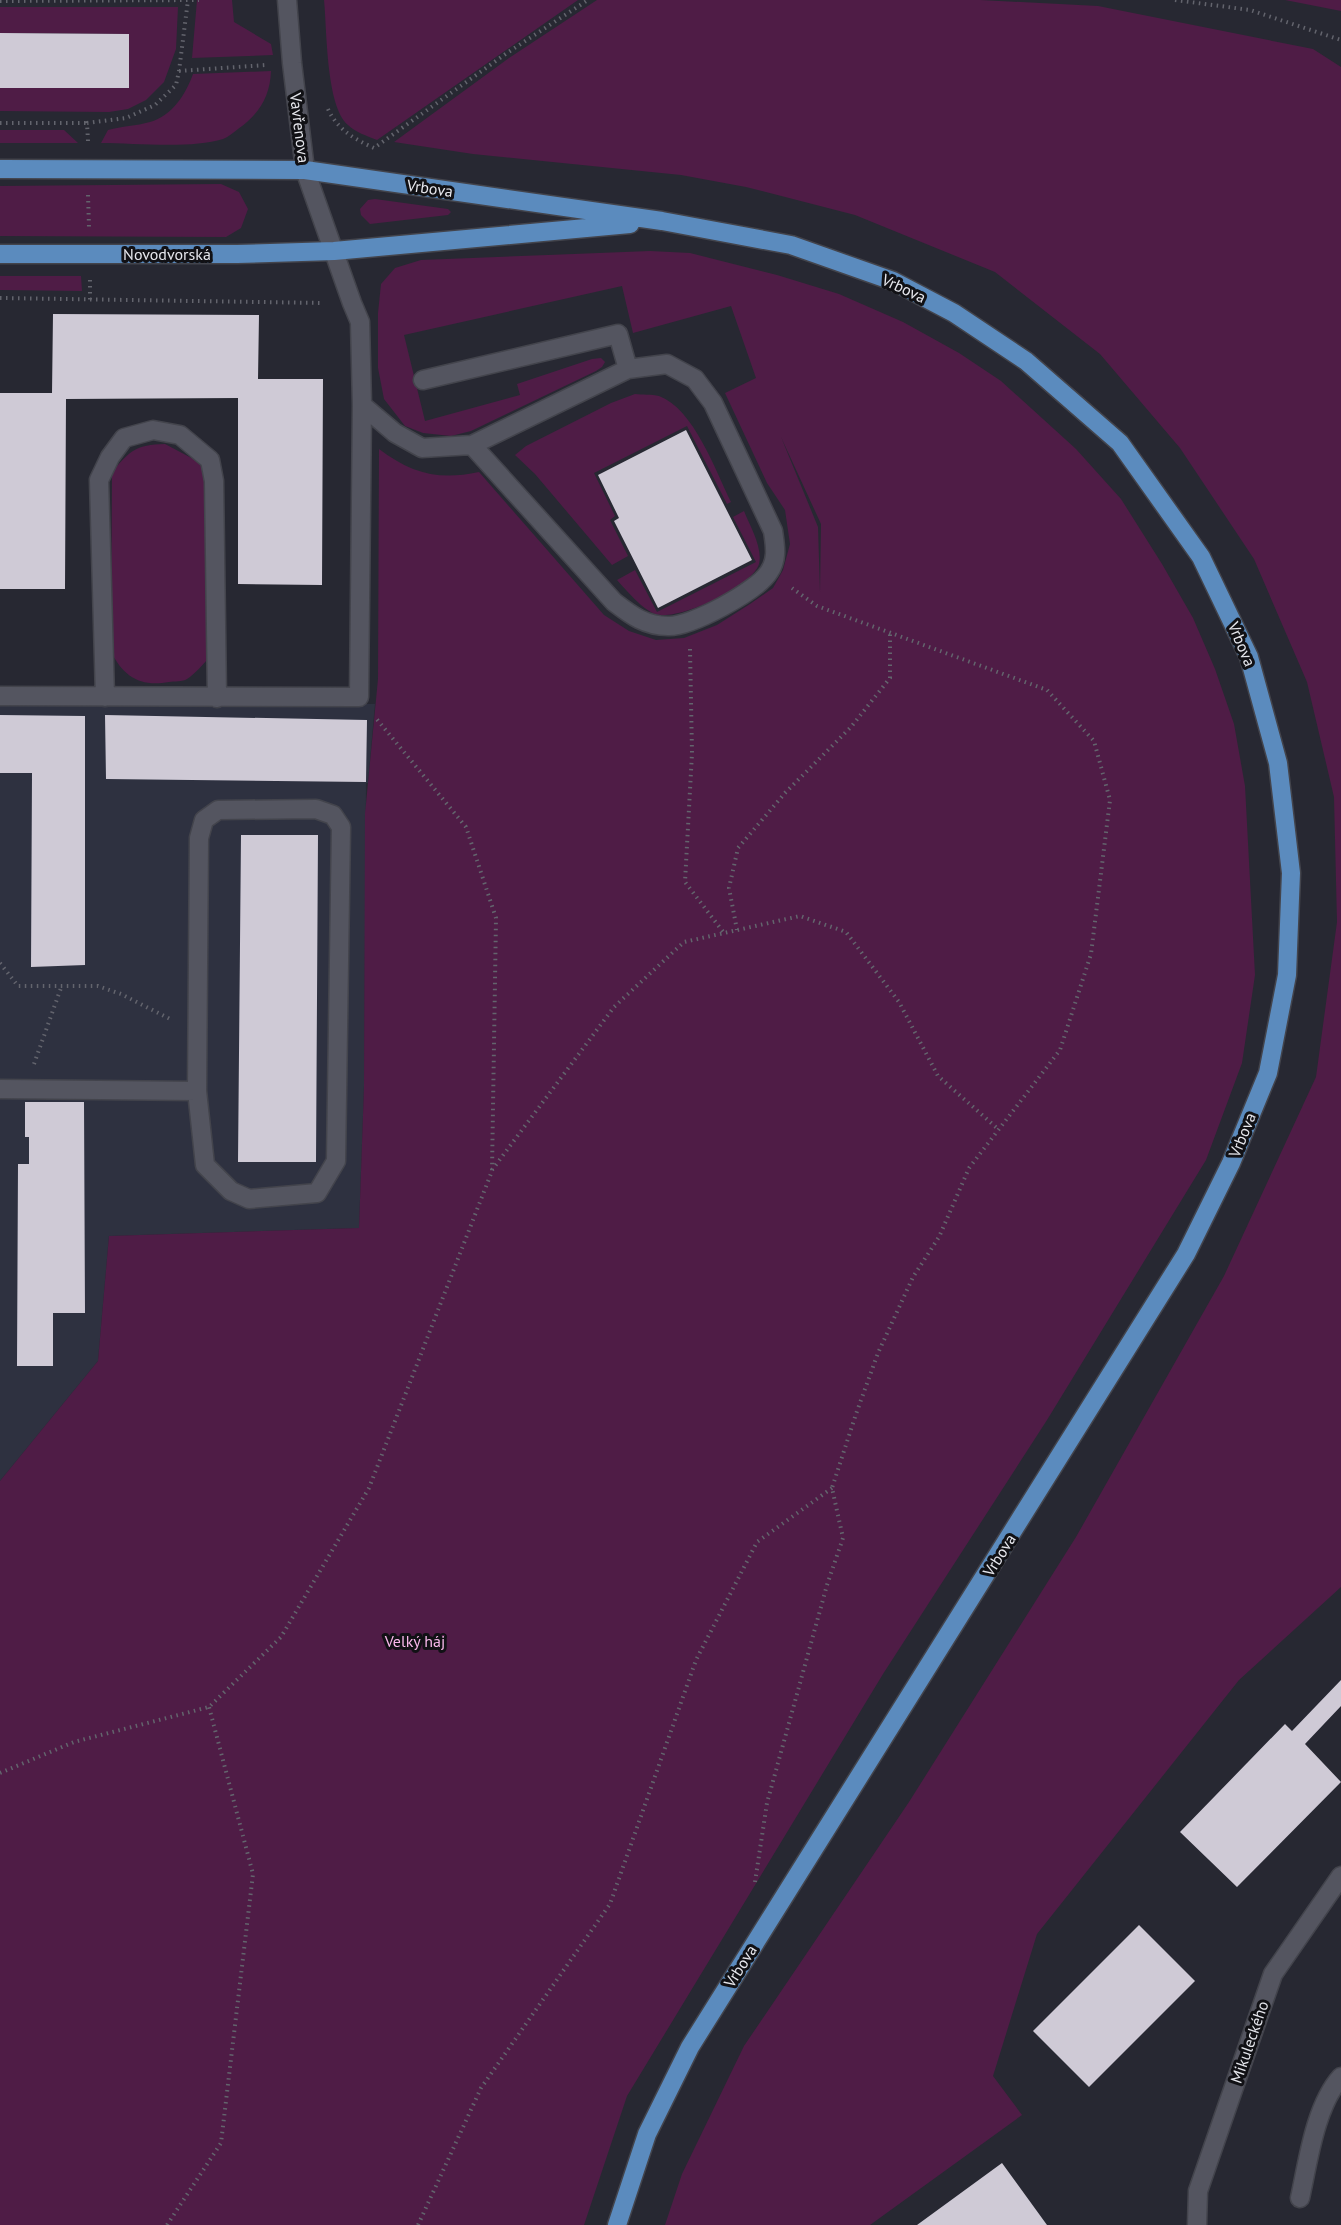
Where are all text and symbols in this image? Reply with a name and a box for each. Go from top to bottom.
street label: Vavřenova [286,91,314,164]
street label: Vrbova [405,175,454,201]
street label: Novodvorská [123,244,211,264]
street label: Vrbova [878,269,929,307]
street label: Vrbova [1223,618,1260,669]
street label: Vrbova [1224,1110,1260,1161]
street label: Vrbova [978,1530,1020,1581]
park label: Velký háj [384,1631,445,1651]
street label: Vrbova [719,1941,761,1992]
street label: Mikuleckého [1226,1998,1272,2086]

